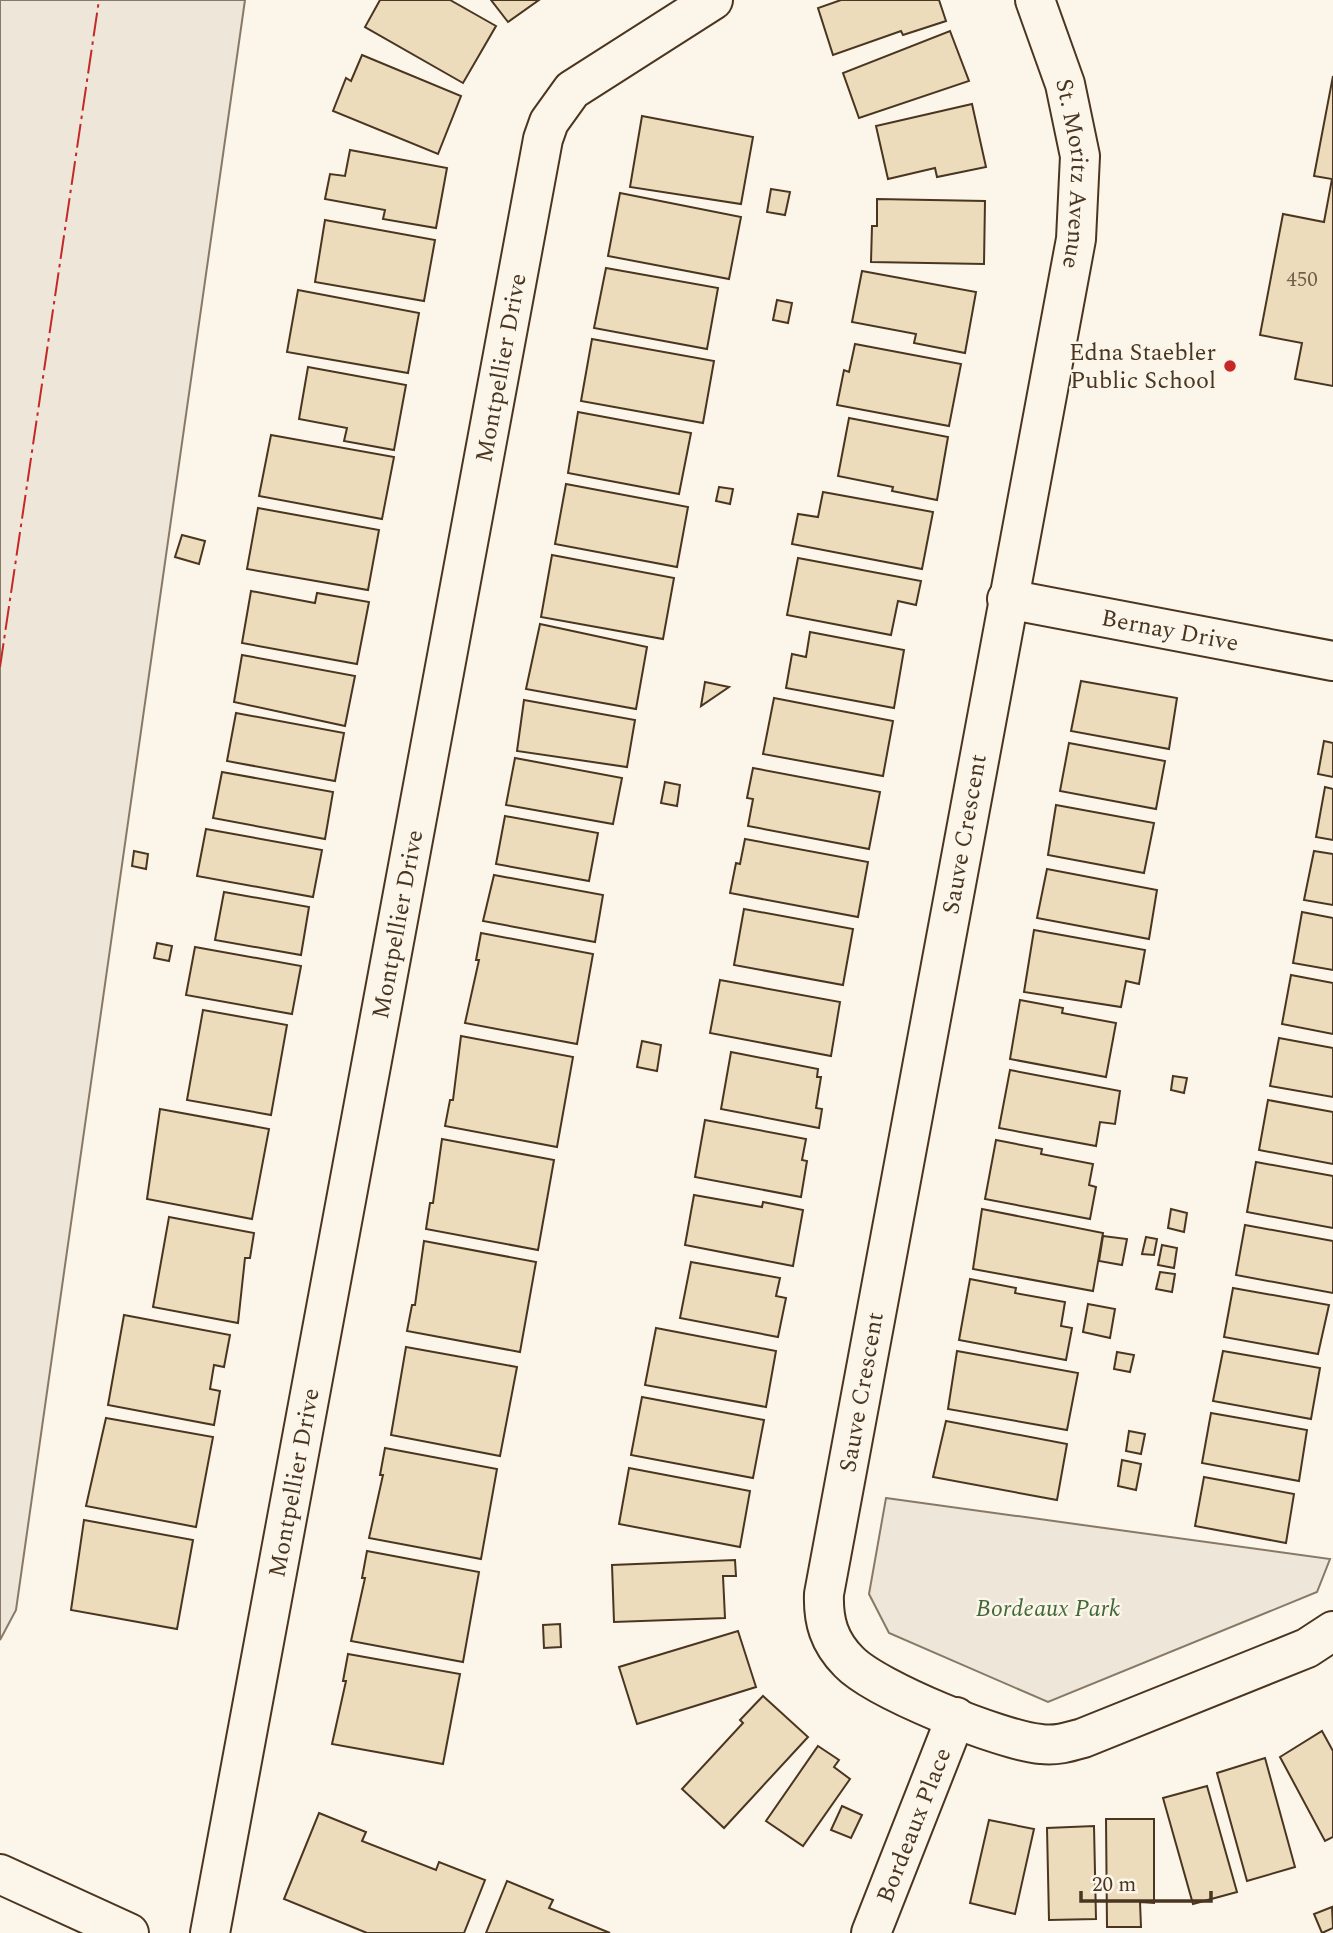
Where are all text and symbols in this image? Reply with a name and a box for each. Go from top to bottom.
street label: St. Moritz Avenue [1045,76,1097,272]
house number: 450 [1286,264,1318,296]
street label: Montpellier Drive [466,270,537,465]
place label: Edna Staebler Public School [1069,335,1216,399]
marker: Edna Staebler Public School [1222,358,1238,374]
street label: Bernay Drive [1098,600,1242,662]
street label: Sauve Crescent [933,751,997,917]
street label: Montpellier Drive [363,827,433,1022]
street label: Sauve Crescent [830,1309,894,1475]
street label: Montpellier Drive [259,1385,330,1580]
park label: Bordeaux Park [976,1591,1120,1627]
street label: Bordeaux Place [868,1742,961,1908]
scale bar [1081,1860,1210,1904]
text: 20 m [1092,1869,1136,1901]

